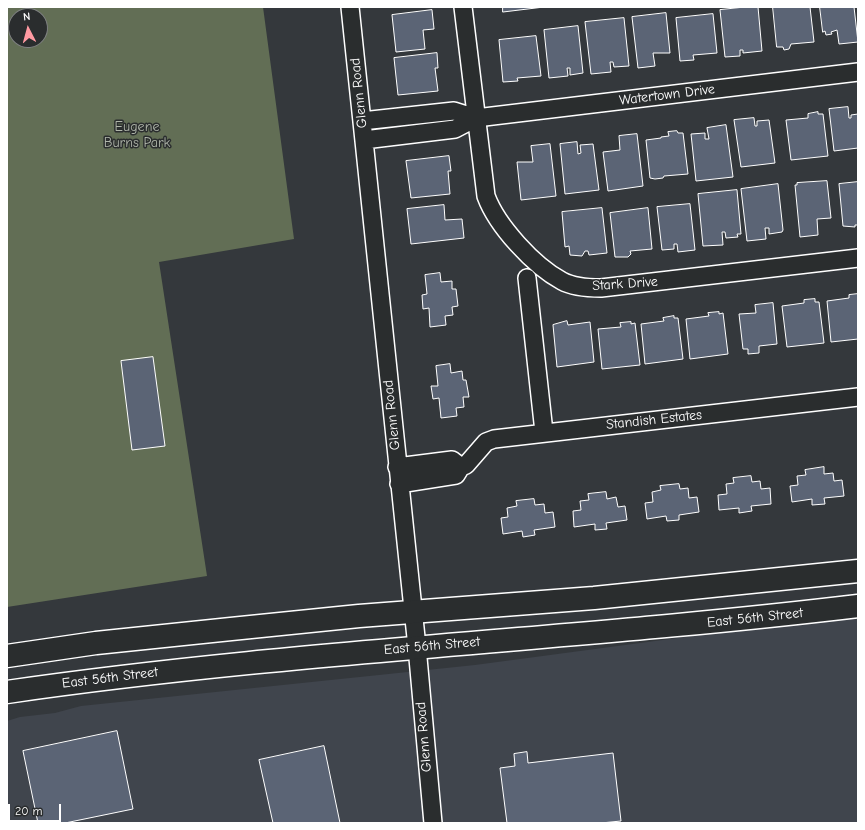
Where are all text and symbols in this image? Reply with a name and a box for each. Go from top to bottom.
north arrow [8,8,48,48]
text: N [23,10,31,23]
street label: Glenn Road [347,57,371,129]
street label: Watertown Drive [618,81,716,109]
park label: Eugene Burns Park [104,119,170,152]
street label: Stark Drive [592,273,658,295]
street label: Glenn Road [380,379,404,451]
street label: Standish Estates [605,407,703,433]
street label: East 56th Street [706,605,804,631]
street label: East 56th Street [383,633,481,659]
street label: East 56th Street [61,664,159,692]
street label: Glenn Road [413,701,435,773]
scale bar [10,796,63,822]
text: 20 m [15,804,43,818]

